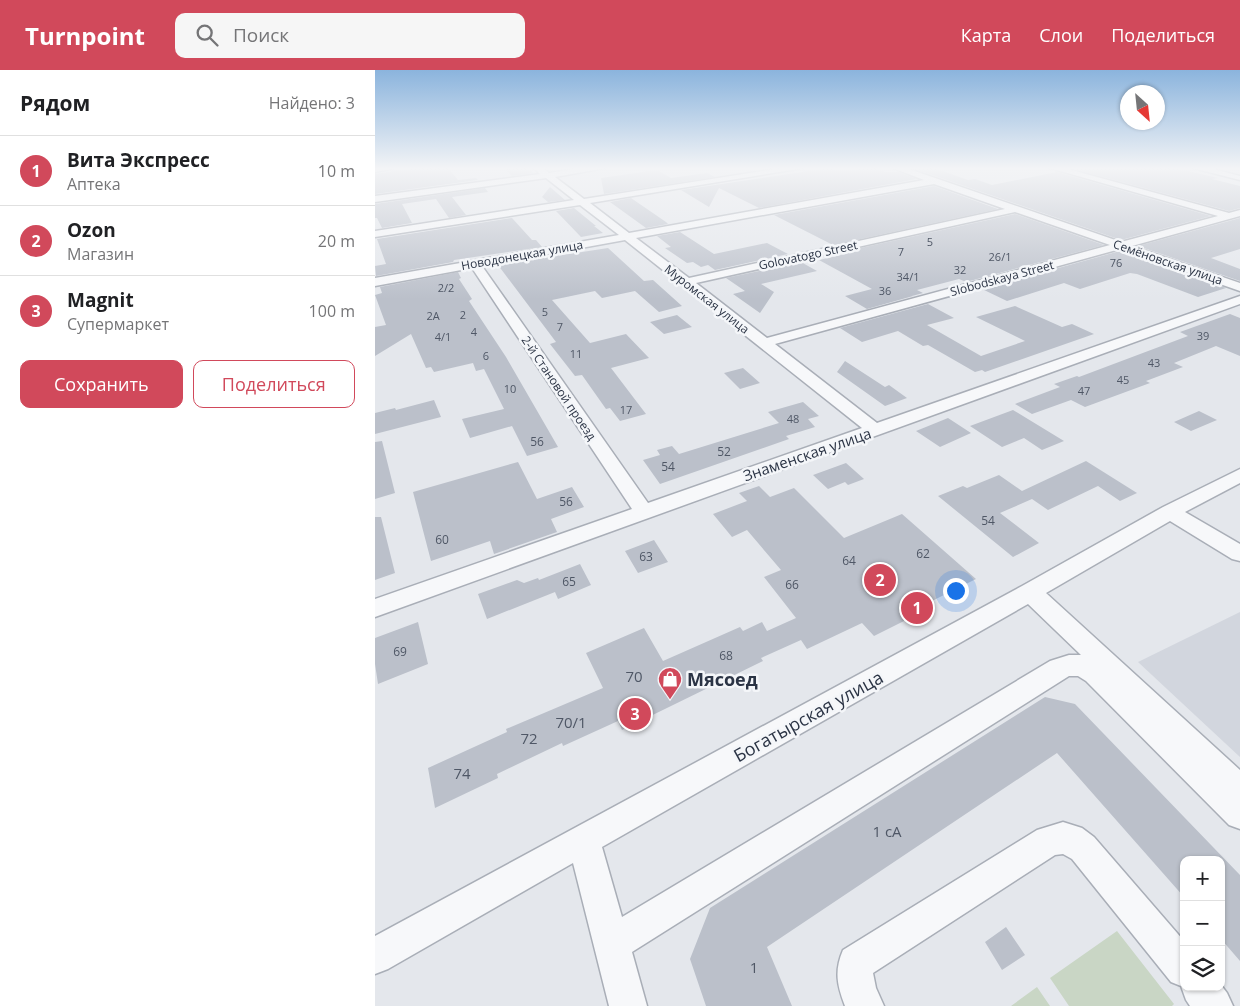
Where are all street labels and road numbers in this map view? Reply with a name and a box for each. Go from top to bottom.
street label: Семёновская улица [1111,235,1225,289]
street label: Новодонецкая улица [460,236,584,274]
street label: Golovatogo Street [757,236,859,274]
street label: Slobodskaya Street [948,256,1056,300]
street label: Муромская улица [661,261,753,337]
street label: 2-й Становой проезд [518,332,600,444]
street label: Знаменская улица [740,423,874,485]
street label: Богатырская улица [729,665,887,767]

